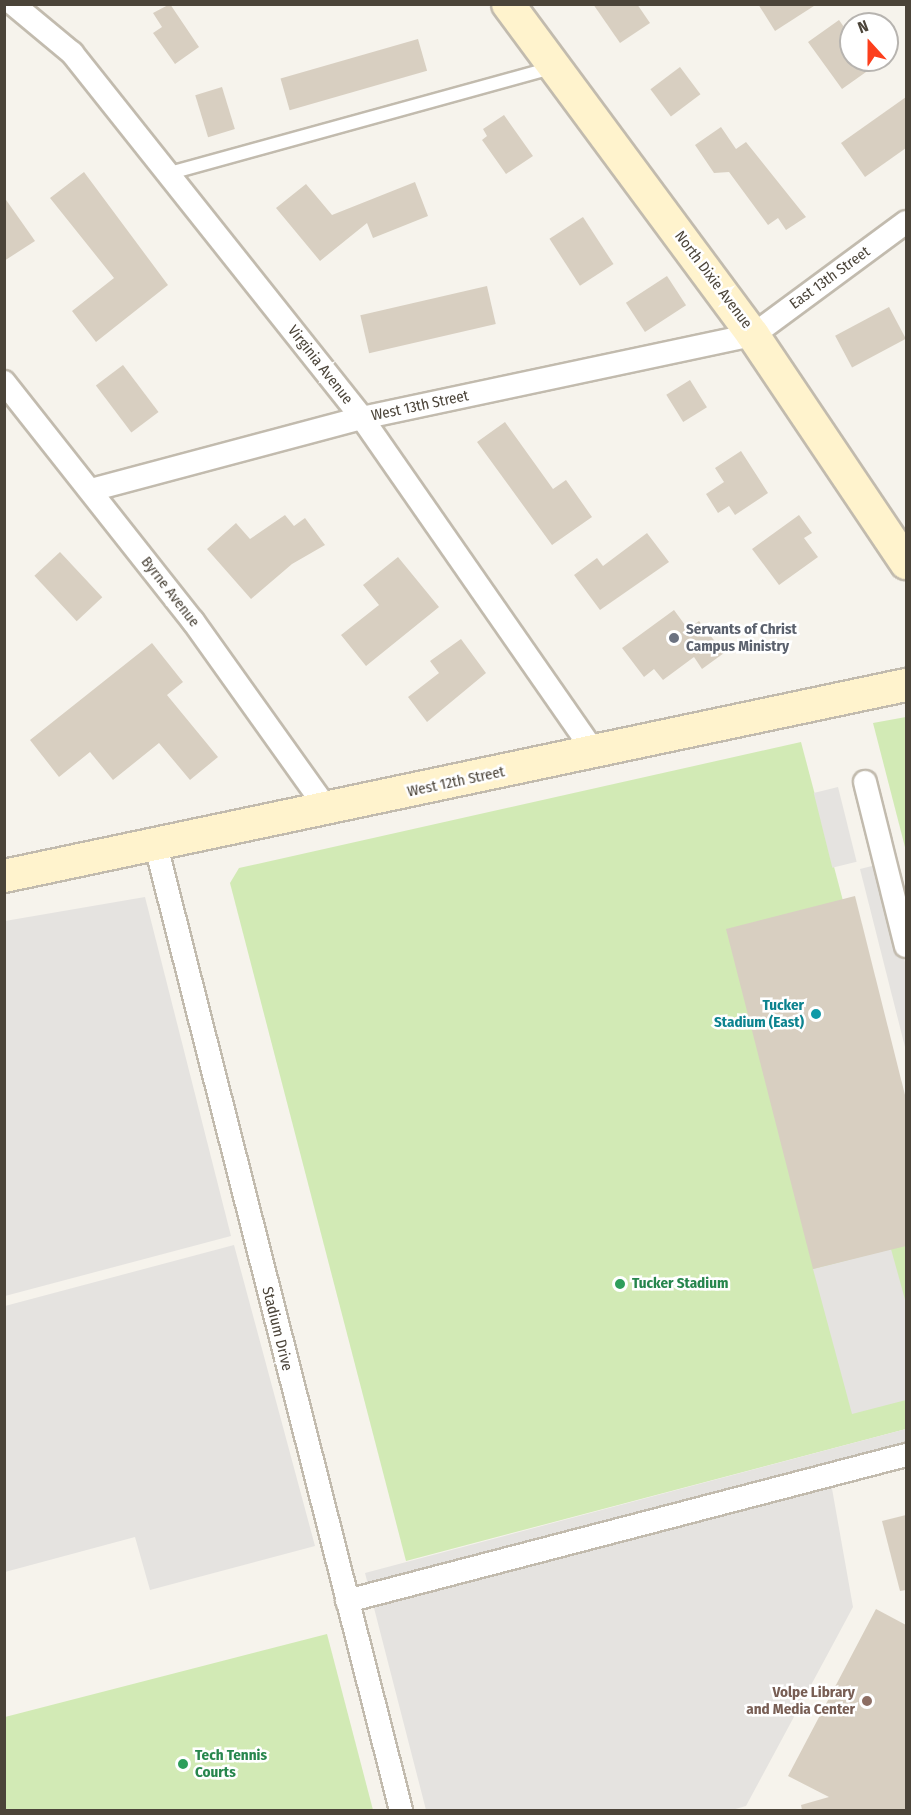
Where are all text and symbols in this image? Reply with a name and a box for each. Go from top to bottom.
north arrow [839,12,899,72]
text: N [855,16,871,37]
street label: North Dixie Avenue [670,228,756,332]
street label: East 13th Street [786,243,874,313]
street label: Virginia Avenue [284,322,356,408]
street label: West 13th Street [370,387,470,425]
street label: Byrne Avenue [137,553,203,631]
place label: Servants of Christ Campus Ministry [686,620,797,655]
marker: Servants of Christ Campus Ministry [667,631,681,645]
street label: West 12th Street [406,763,506,801]
place label: Tucker Stadium (East) [714,996,804,1031]
marker: Tucker Stadium (East) [809,1007,823,1021]
place label: Tucker Stadium [632,1275,728,1293]
marker: Tucker Stadium [613,1277,627,1291]
street label: Stadium Drive [258,1285,296,1373]
place label: Volpe Library and Media Center [746,1683,855,1718]
marker: Volpe Library and Media Center [860,1694,874,1708]
place label: Tech Tennis Courts [195,1746,267,1781]
marker: Tech Tennis Courts [176,1757,190,1771]

